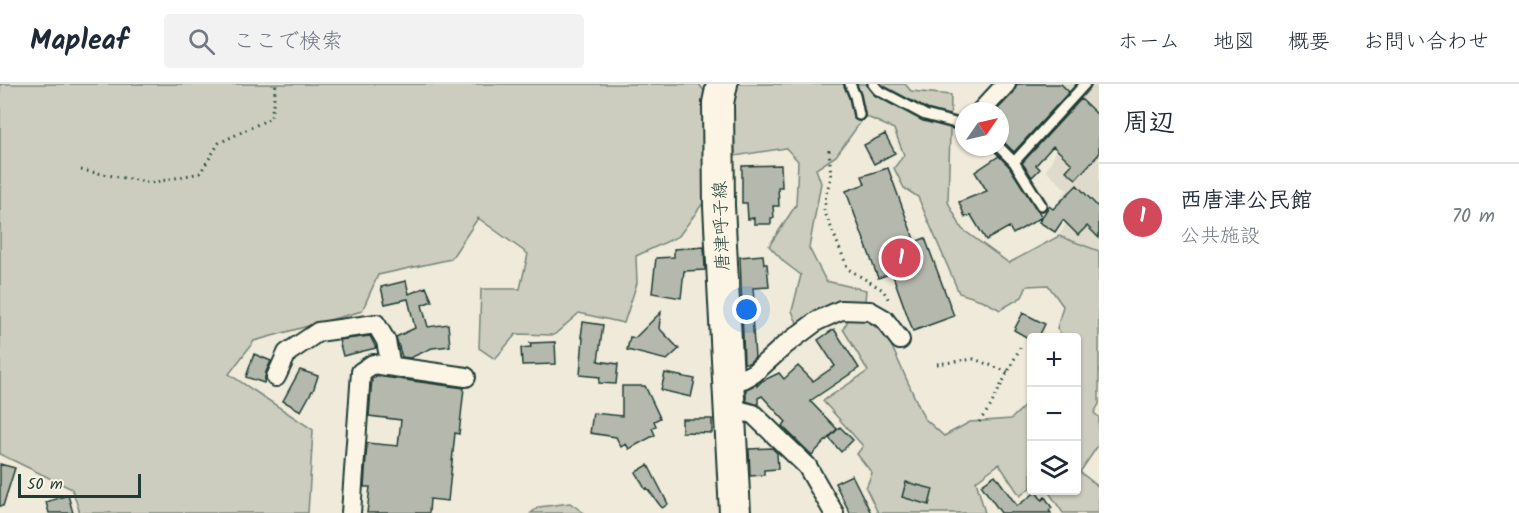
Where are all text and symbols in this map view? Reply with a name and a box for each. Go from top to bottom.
search box [164,14,584,68]
text: Mapleaf [30,19,128,64]
icon: search [185,25,218,58]
text: ここで検索 [233,25,343,60]
text: ホーム [1118,26,1180,59]
text: 地図 [1213,26,1255,59]
text: 概要 [1288,26,1330,59]
text: お問い合わせ [1363,26,1489,59]
north arrow [955,102,1009,156]
text: 周辺 [1123,103,1175,145]
street label: 唐津呼子線 [706,180,739,271]
text: 西唐津公民館 [1180,184,1312,219]
text: 1 [1139,201,1146,233]
text: 70 m [1452,201,1495,233]
text: 公共施設 [1180,221,1260,253]
pin: 1 [882,236,920,280]
your location [732,295,761,324]
map controls [1027,333,1081,495]
button: + [1027,333,1081,387]
button: − [1027,387,1081,441]
button: layers [1027,441,1081,495]
scale bar [18,471,141,498]
text: 50 m [27,472,63,497]

